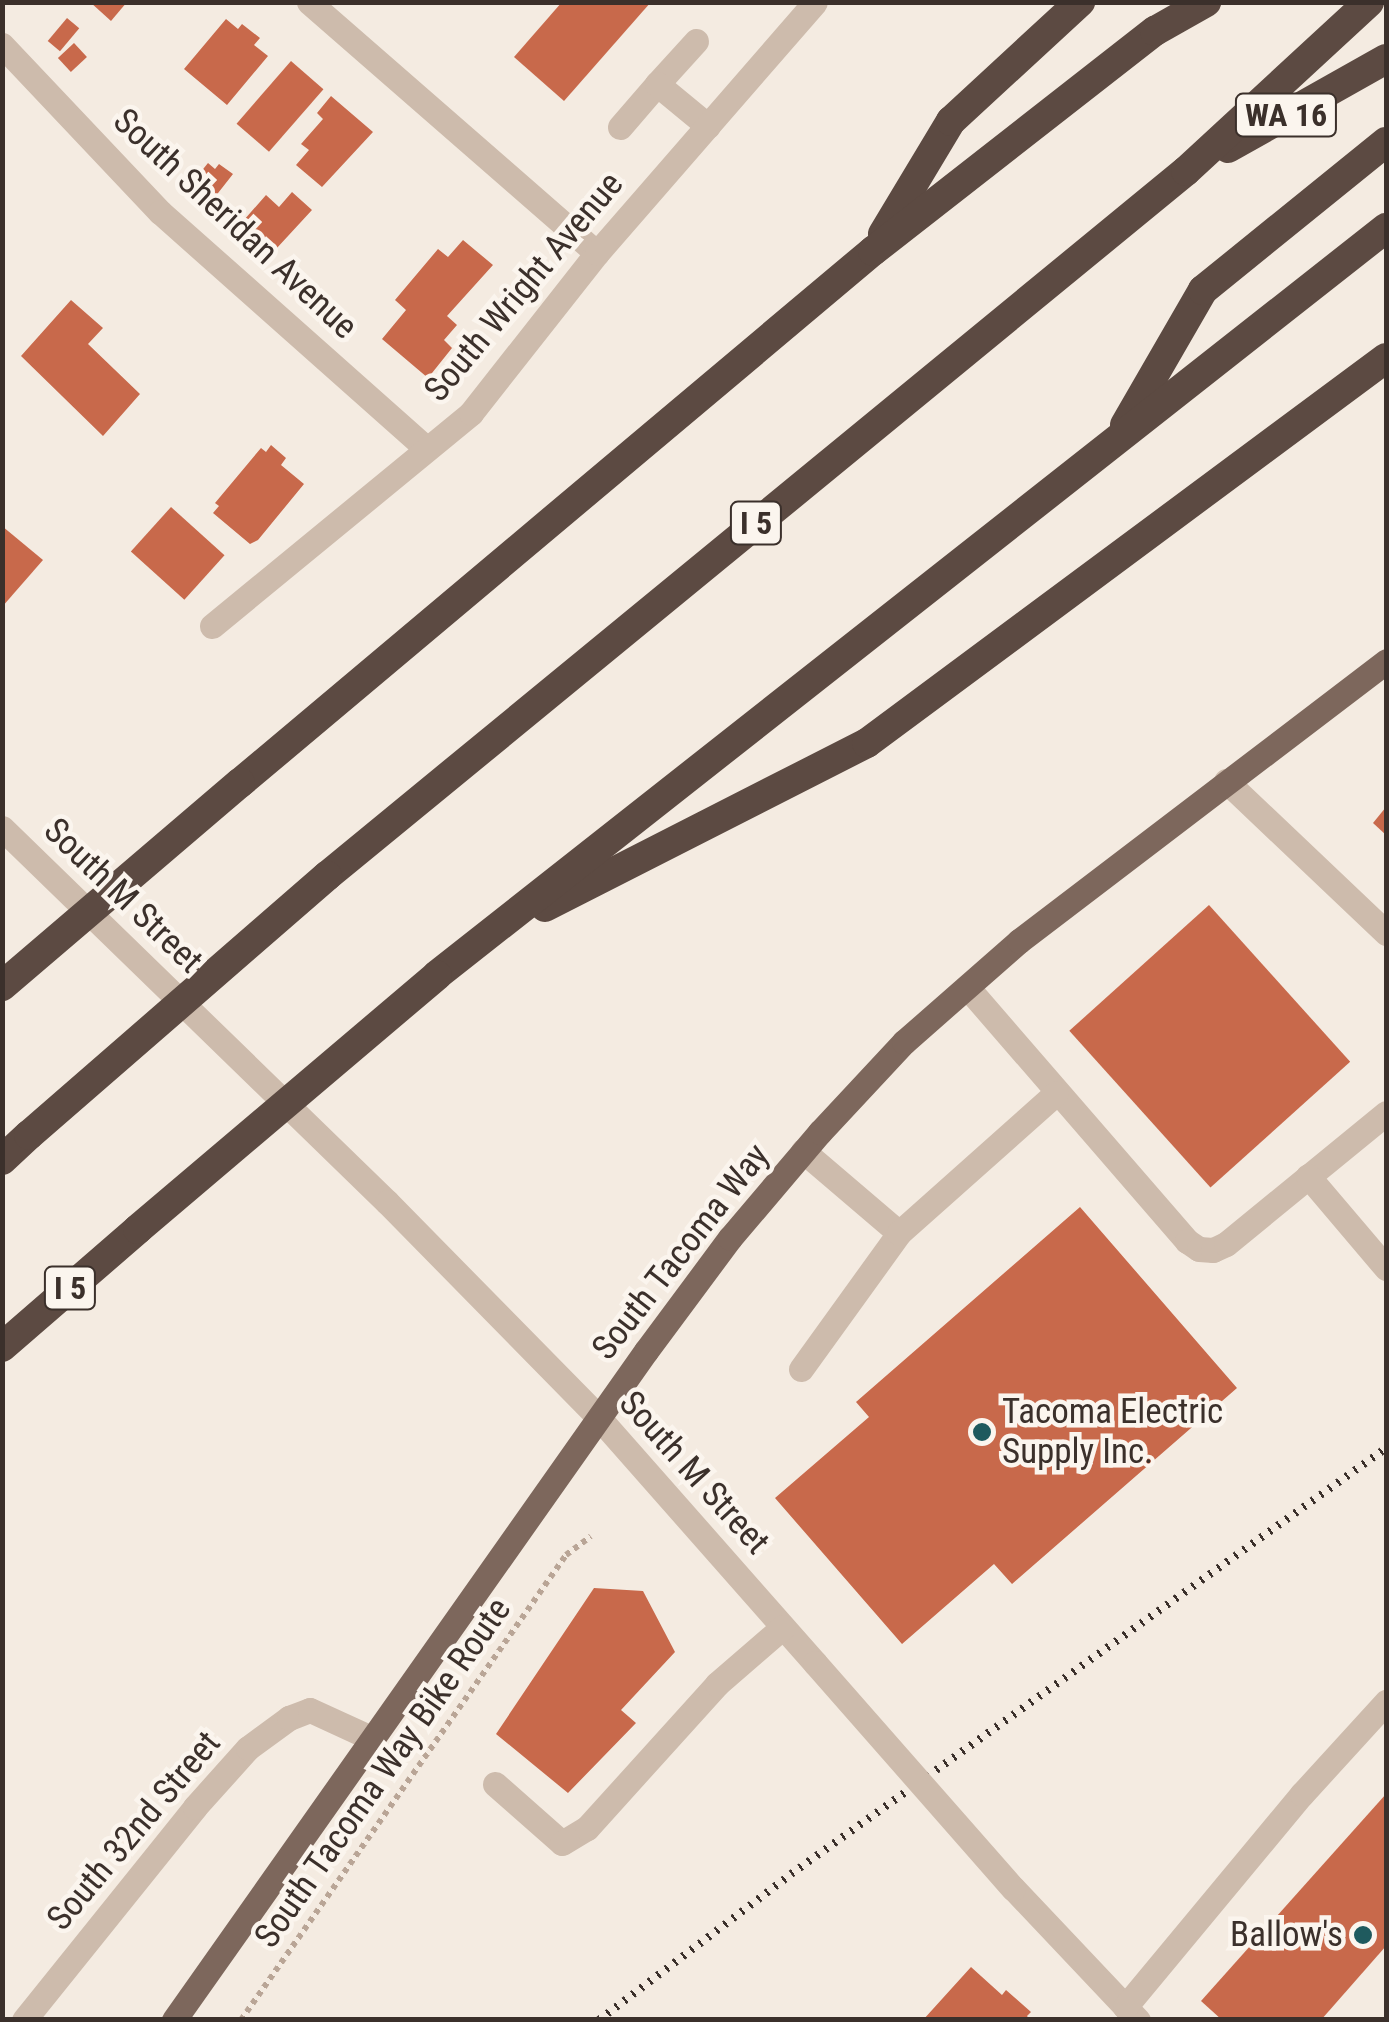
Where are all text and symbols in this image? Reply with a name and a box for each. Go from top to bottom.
road number: WA 16 [1234,88,1338,142]
street label: South Sheridan Avenue [104,100,366,348]
street label: South Wright Avenue [416,164,632,410]
road number: I 5 [728,496,784,550]
street label: South M Street [35,810,211,982]
street label: South Tacoma Way [583,1135,779,1369]
road number: I 5 [42,1261,98,1315]
street label: South M Street [610,1383,778,1563]
place label: Tacoma Electric Supply Inc. [1002,1391,1223,1473]
marker: Tacoma Electric Supply Inc. [971,1421,993,1443]
street label: South Tacoma Way Bike Route [246,1590,520,1956]
street label: South 32nd Street [39,1723,229,1939]
place label: Ballow's [1230,1914,1343,1956]
marker: Ballow's [1352,1924,1374,1946]

